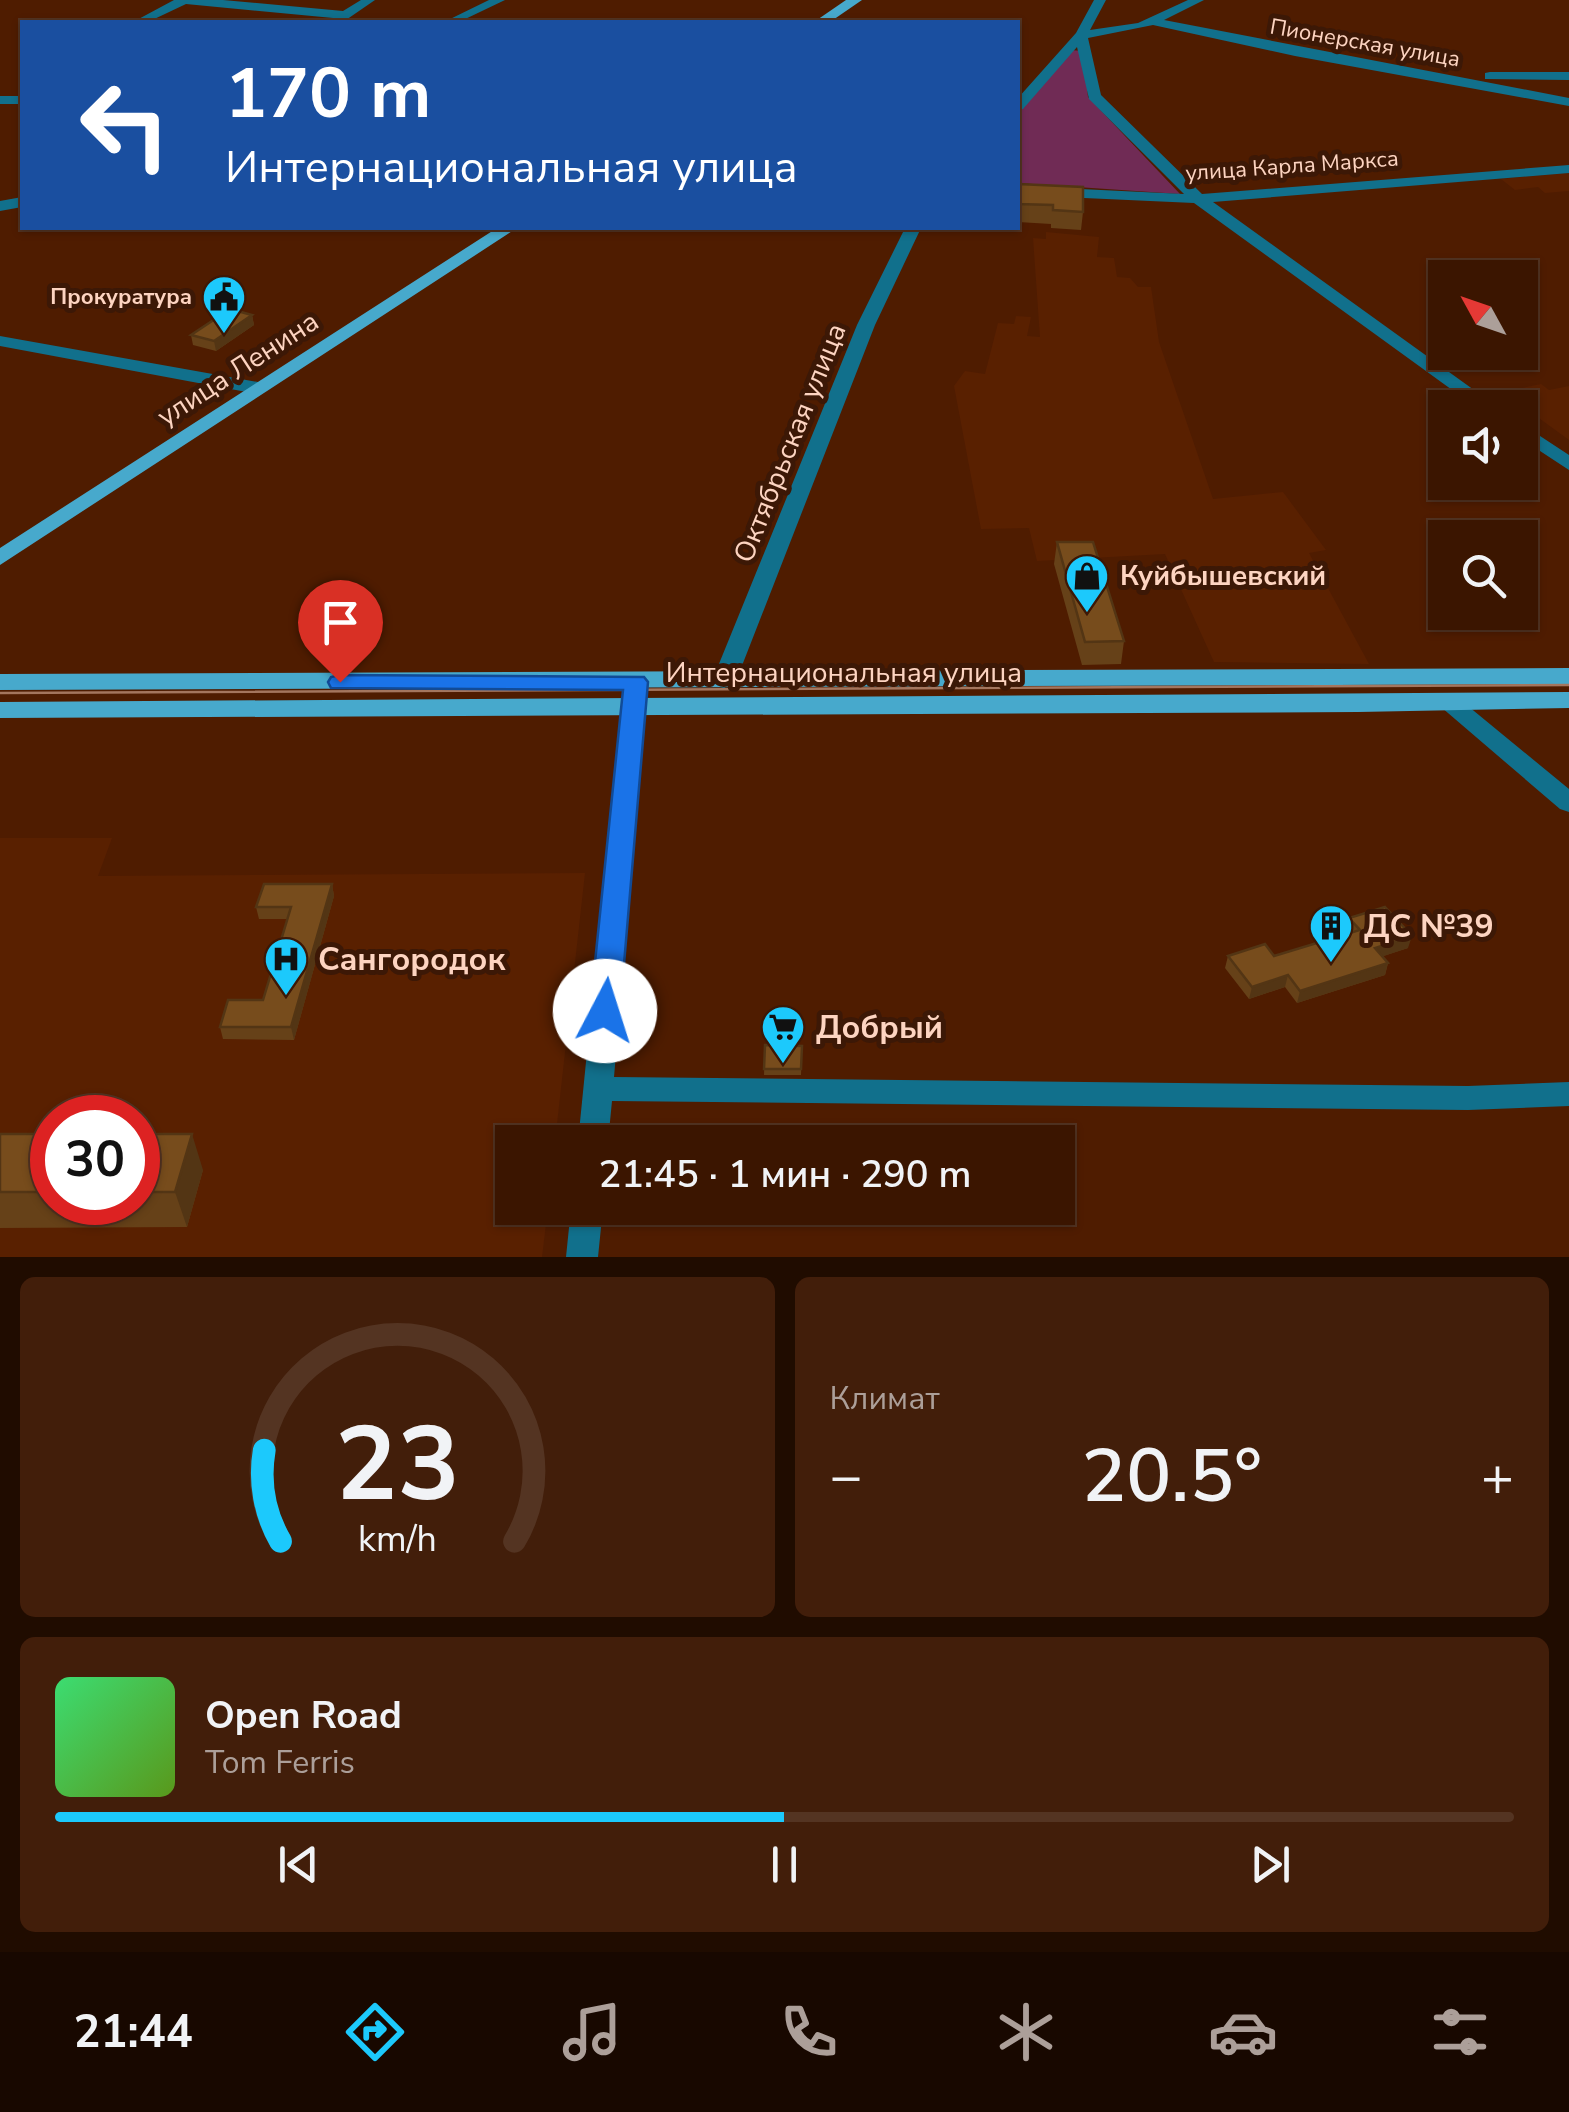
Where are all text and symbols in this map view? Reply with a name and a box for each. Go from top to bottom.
street label: Пионерская улица [1268,12,1462,74]
text: 170 m [225,46,431,142]
icon: left [60,60,190,190]
text: Интернациональная улица [225,137,798,198]
street label: улица Карла Маркса [1184,144,1400,188]
north arrow [1428,260,1538,370]
map controls [1428,260,1538,630]
public building icon: Прокуратура [201,274,247,335]
place label: Прокуратура [50,282,192,312]
street label: улица Ленина [150,303,326,435]
street label: Октябрьская улица [725,318,855,568]
button: sound [1428,390,1538,500]
button: search [1428,520,1538,630]
shop icon: Куйбышевский [1064,553,1110,614]
place label: Куйбышевский [1120,557,1326,595]
pin [298,580,383,683]
icon: arrive [313,595,368,650]
street label: Интернациональная улица [666,654,1022,692]
building icon: ДС №39 [1308,903,1354,964]
place label: ДС №39 [1364,905,1494,948]
hospital icon: Сангородок [263,936,309,997]
place label: Сангородок [318,938,507,981]
position arrow [553,959,657,1063]
supermarket icon: Добрый [760,1004,806,1065]
place label: Добрый [816,1006,943,1049]
speed limit sign: 30 [30,1095,160,1225]
text: 21:45 · 1 мин · 290 m [599,1149,971,1200]
text: Климат [830,1377,940,1420]
text: 23 [335,1394,460,1536]
text: 20.5° [1081,1425,1262,1527]
text: − [830,1439,863,1514]
text: + [1481,1439,1514,1514]
text: km/h [358,1515,437,1564]
text: Open Road [205,1690,402,1741]
text: Tom Ferris [205,1741,355,1784]
icon: previous [271,1837,326,1892]
icon: pause [757,1837,812,1892]
icon: next [1243,1837,1298,1892]
icon: directions [340,1997,410,2067]
icon: music [557,1997,627,2067]
icon: phone [774,1997,844,2067]
icon: climate [991,1997,1061,2067]
icon: car [1208,1997,1278,2067]
icon: filters [1425,1997,1495,2067]
text: 21:44 [74,2002,193,2063]

